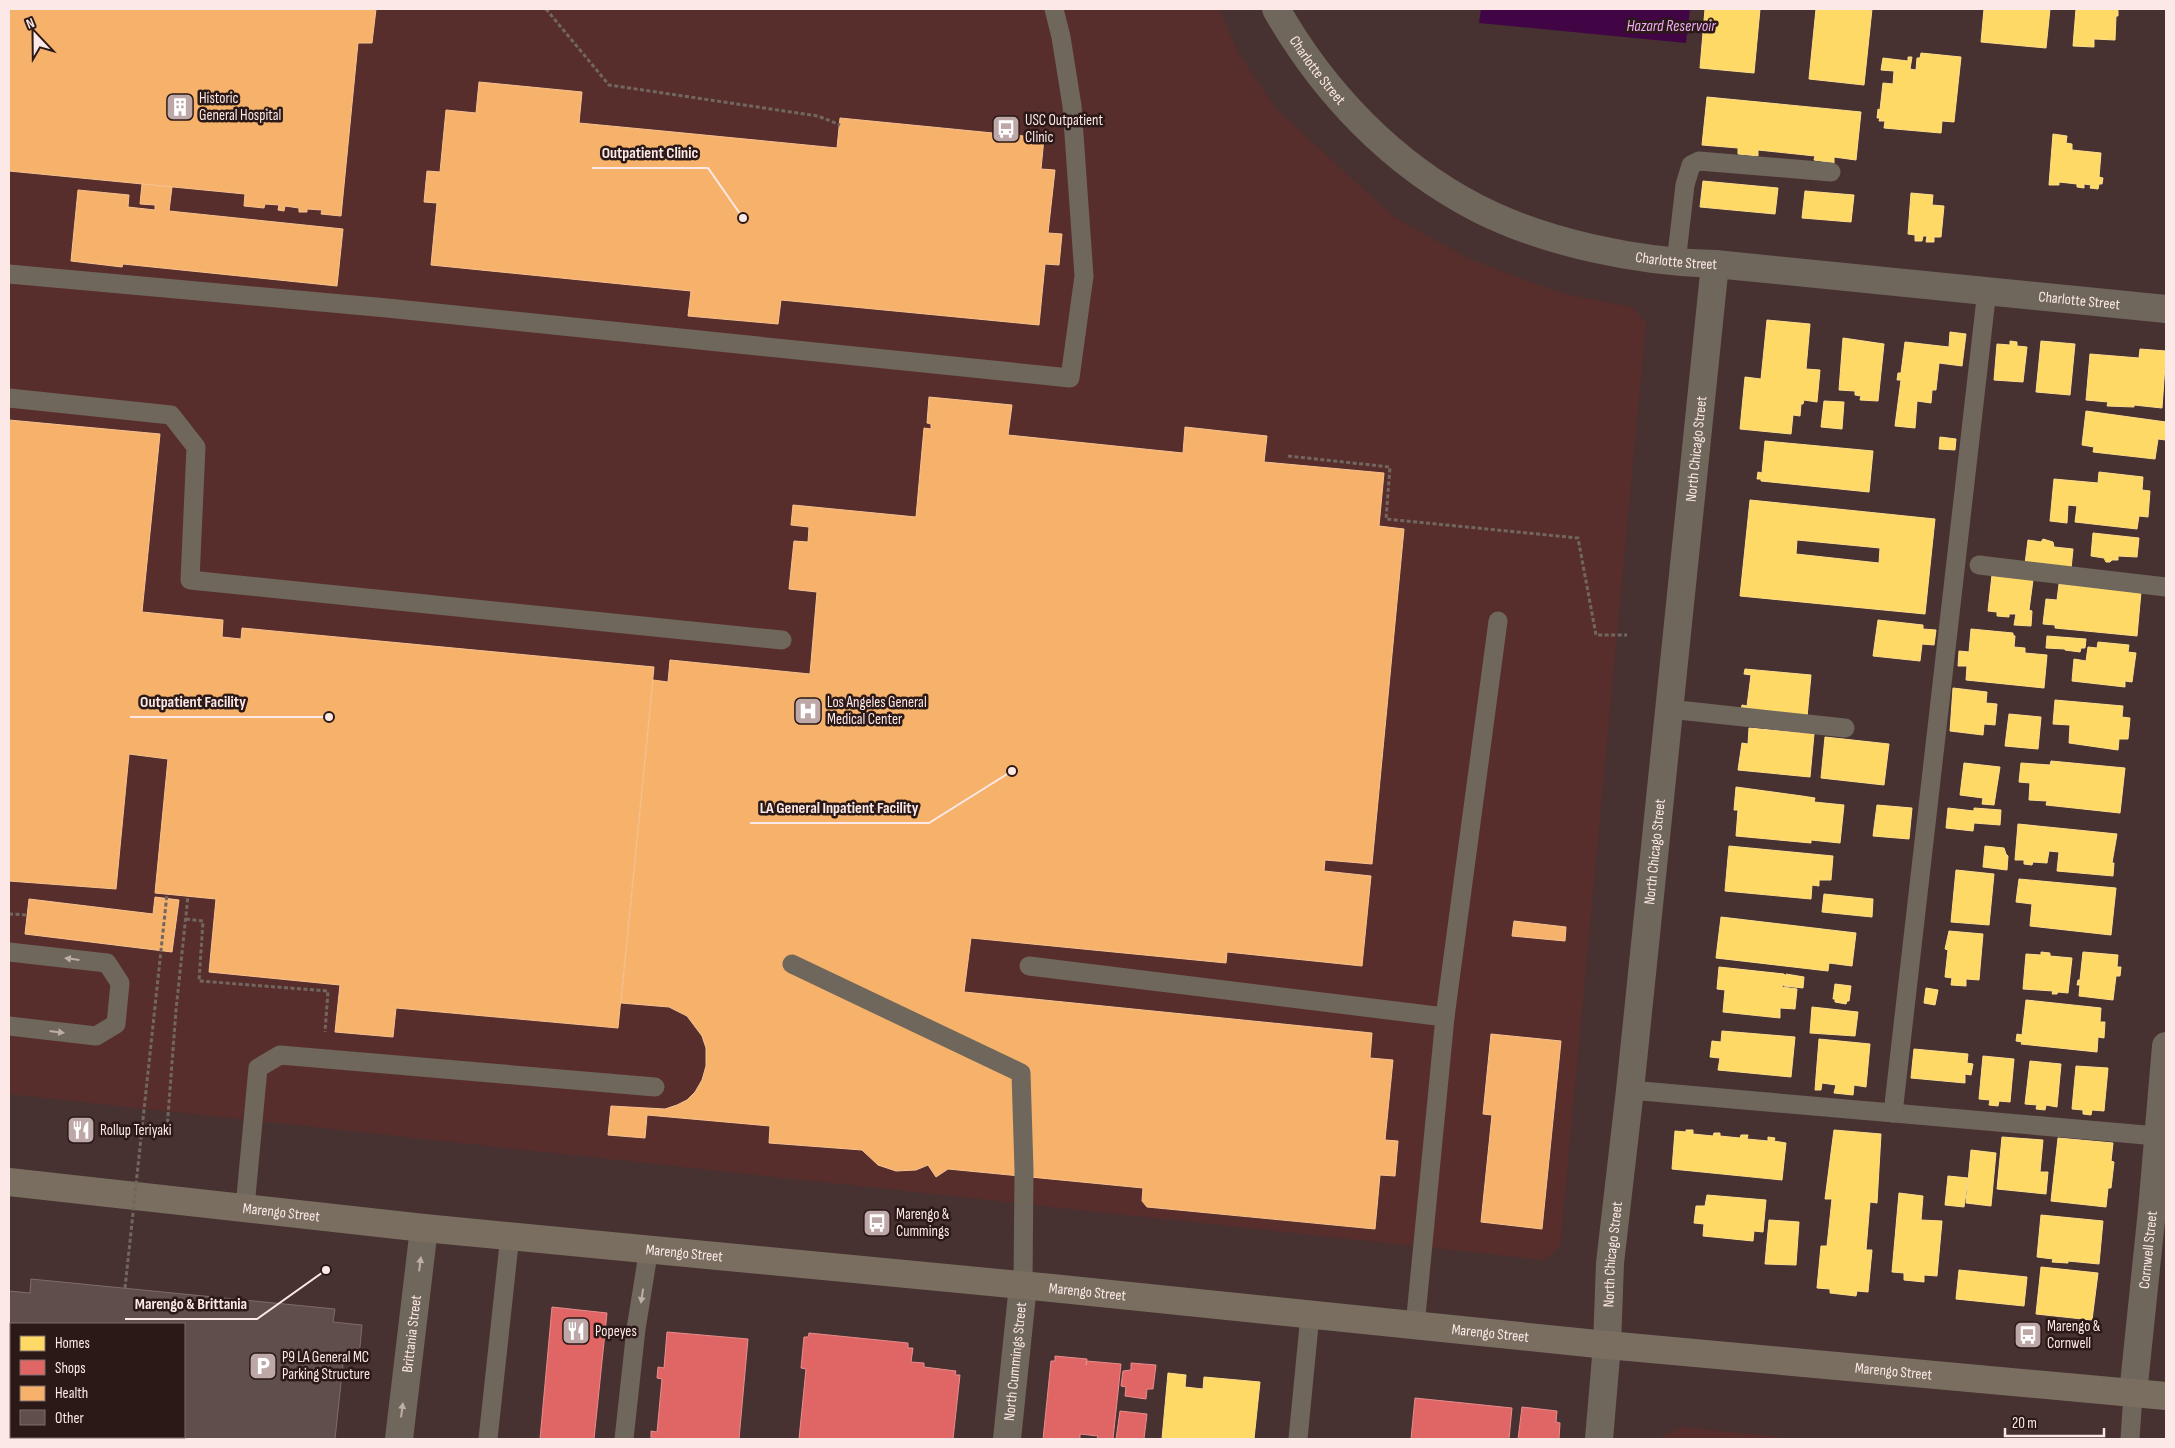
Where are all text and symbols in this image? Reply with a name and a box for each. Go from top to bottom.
north arrow [10,10,60,60]
text: N [24,14,37,33]
water label: Hazard Reservoir [1626,17,1716,36]
street label: Charlotte Street [1285,32,1350,109]
place label: Historic General Hospital [199,89,281,125]
building icon: Historic General Hospital [165,92,195,122]
place label: USC Outpatient Clinic [1025,111,1104,147]
bus stop icon: USC Outpatient Clinic [991,114,1021,144]
callout: Outpatient Clinic [592,137,708,168]
text: Outpatient Clinic [602,144,698,163]
street label: Charlotte Street [1634,248,1718,274]
street label: Charlotte Street [2037,287,2121,314]
street label: North Chicago Street [1682,395,1711,503]
callout: Outpatient Facility [130,686,256,717]
text: Outpatient Facility [140,693,246,712]
place label: Los Angeles General Medical Center [827,693,927,729]
hospital icon: Los Angeles General Medical Center [793,696,823,726]
callout: LA General Inpatient Facility [750,792,929,823]
street label: North Chicago Street [1640,798,1670,906]
text: LA General Inpatient Facility [760,799,919,818]
one-way arrow [64,955,80,963]
one-way arrow [49,1028,65,1036]
restaurant icon: Rollup Teriyaki [66,1115,96,1145]
place label: Rollup Teriyaki [100,1121,172,1140]
street label: Marengo Street [242,1199,321,1226]
street label: North Chicago Street [1599,1200,1627,1308]
place label: Marengo & Cummings [896,1205,950,1241]
bus stop icon: Marengo & Cummings [862,1208,892,1238]
street label: Cornwell Street [2135,1210,2162,1290]
street label: Marengo Street [645,1240,724,1267]
one-way arrow [416,1255,424,1271]
street label: Marengo Street [1048,1279,1127,1306]
callout: Marengo & Brittania [125,1288,257,1319]
one-way arrow [637,1289,645,1305]
street label: Brittania Street [398,1294,426,1374]
text: Marengo & Brittania [135,1295,247,1314]
street label: North Cummings Street [1000,1301,1031,1422]
restaurant icon: Popeyes [561,1316,591,1346]
place label: Marengo & Cornwell [2047,1317,2101,1353]
street label: Marengo Street [1451,1320,1530,1347]
bus stop icon: Marengo & Cornwell [2013,1320,2043,1350]
place label: Popeyes [595,1322,637,1341]
legend [10,1323,185,1438]
text: Homes [55,1334,90,1353]
place label: P9 LA General MC Parking Structure [282,1348,370,1384]
parking icon: P9 LA General MC Parking Structure [248,1351,278,1381]
text: Shops [55,1359,86,1378]
street label: Marengo Street [1854,1359,1933,1385]
text: Health [55,1384,88,1403]
one-way arrow [398,1402,406,1418]
scale bar [2005,1406,2104,1438]
text: Other [55,1409,84,1428]
text: 20 m [2012,1414,2037,1433]

